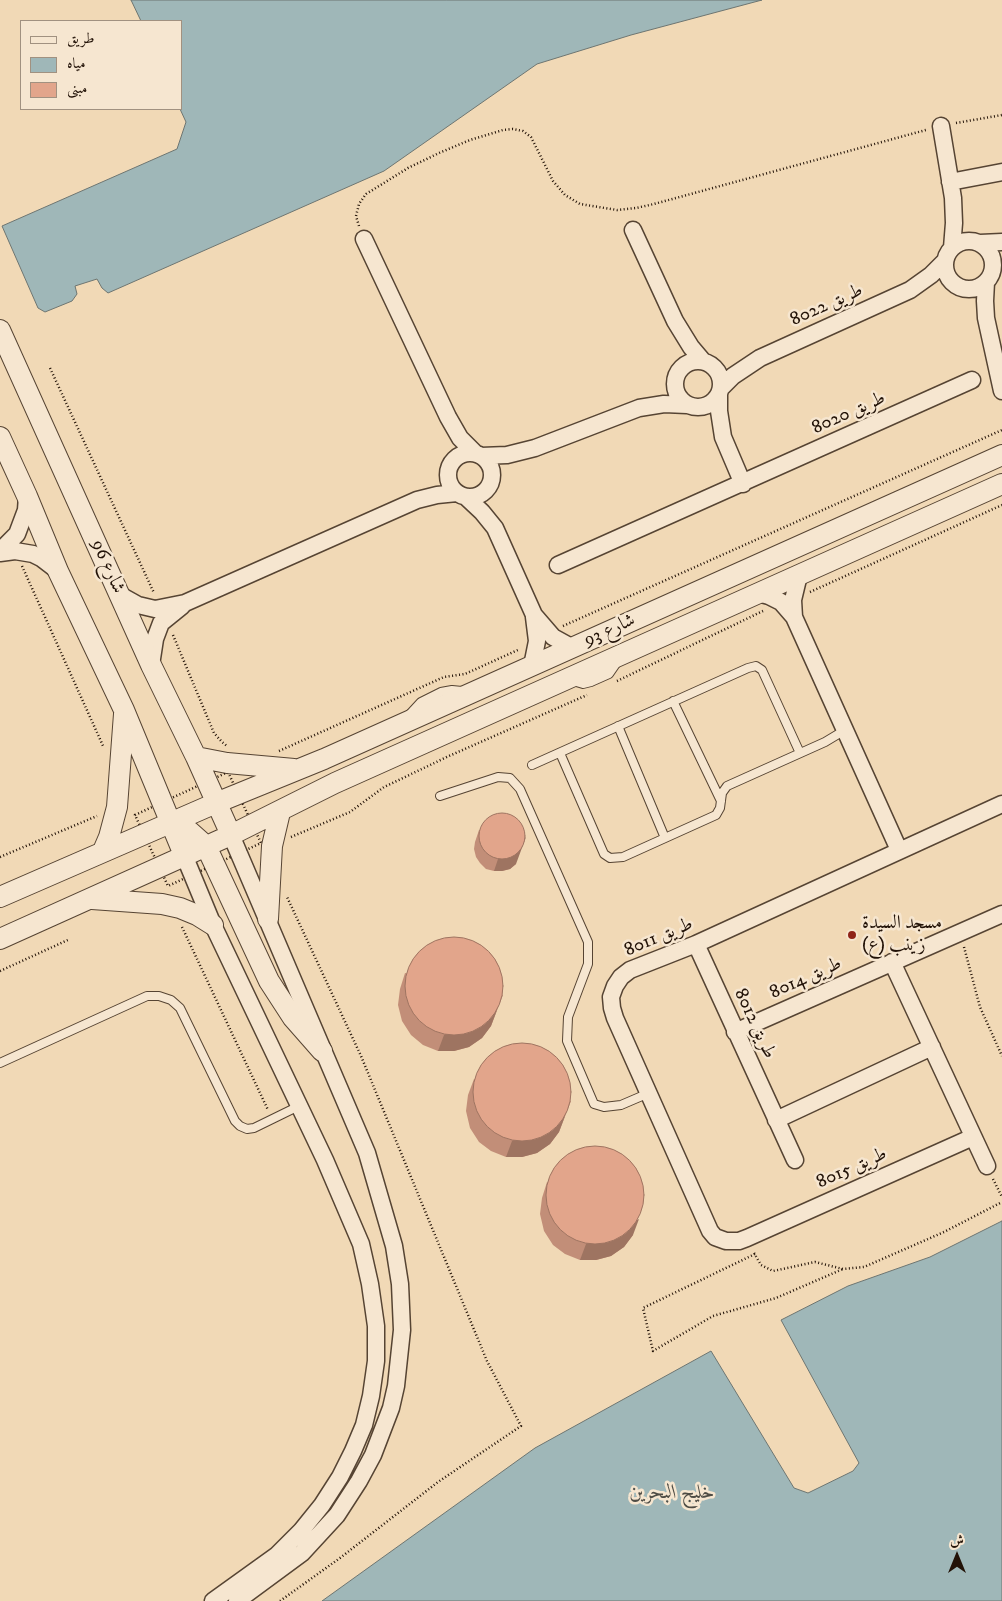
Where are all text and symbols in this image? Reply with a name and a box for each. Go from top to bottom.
legend [20,20,182,110]
text: طريق [67,29,94,48]
text: مياه [67,54,85,73]
text: مبنى [67,79,87,98]
street label: طريق 8022 [787,280,867,332]
street label: طريق 8020 [809,388,889,440]
street label: شارع 96 [85,537,129,597]
street label: شارع 93 [581,610,639,652]
street label: طريق 8011 [621,913,697,963]
place label: مسجد السيدة زينب (ع) [862,913,942,957]
marker: مسجد السيدة زينب (ع) [846,929,858,941]
street label: طريق 8014 [766,953,846,1005]
street label: طريق 8012 [728,985,780,1063]
street label: طريق 8015 [813,1143,891,1195]
water label: خليج البحرين [629,1482,715,1506]
north arrow [932,1531,982,1581]
text: ش [950,1532,964,1550]

